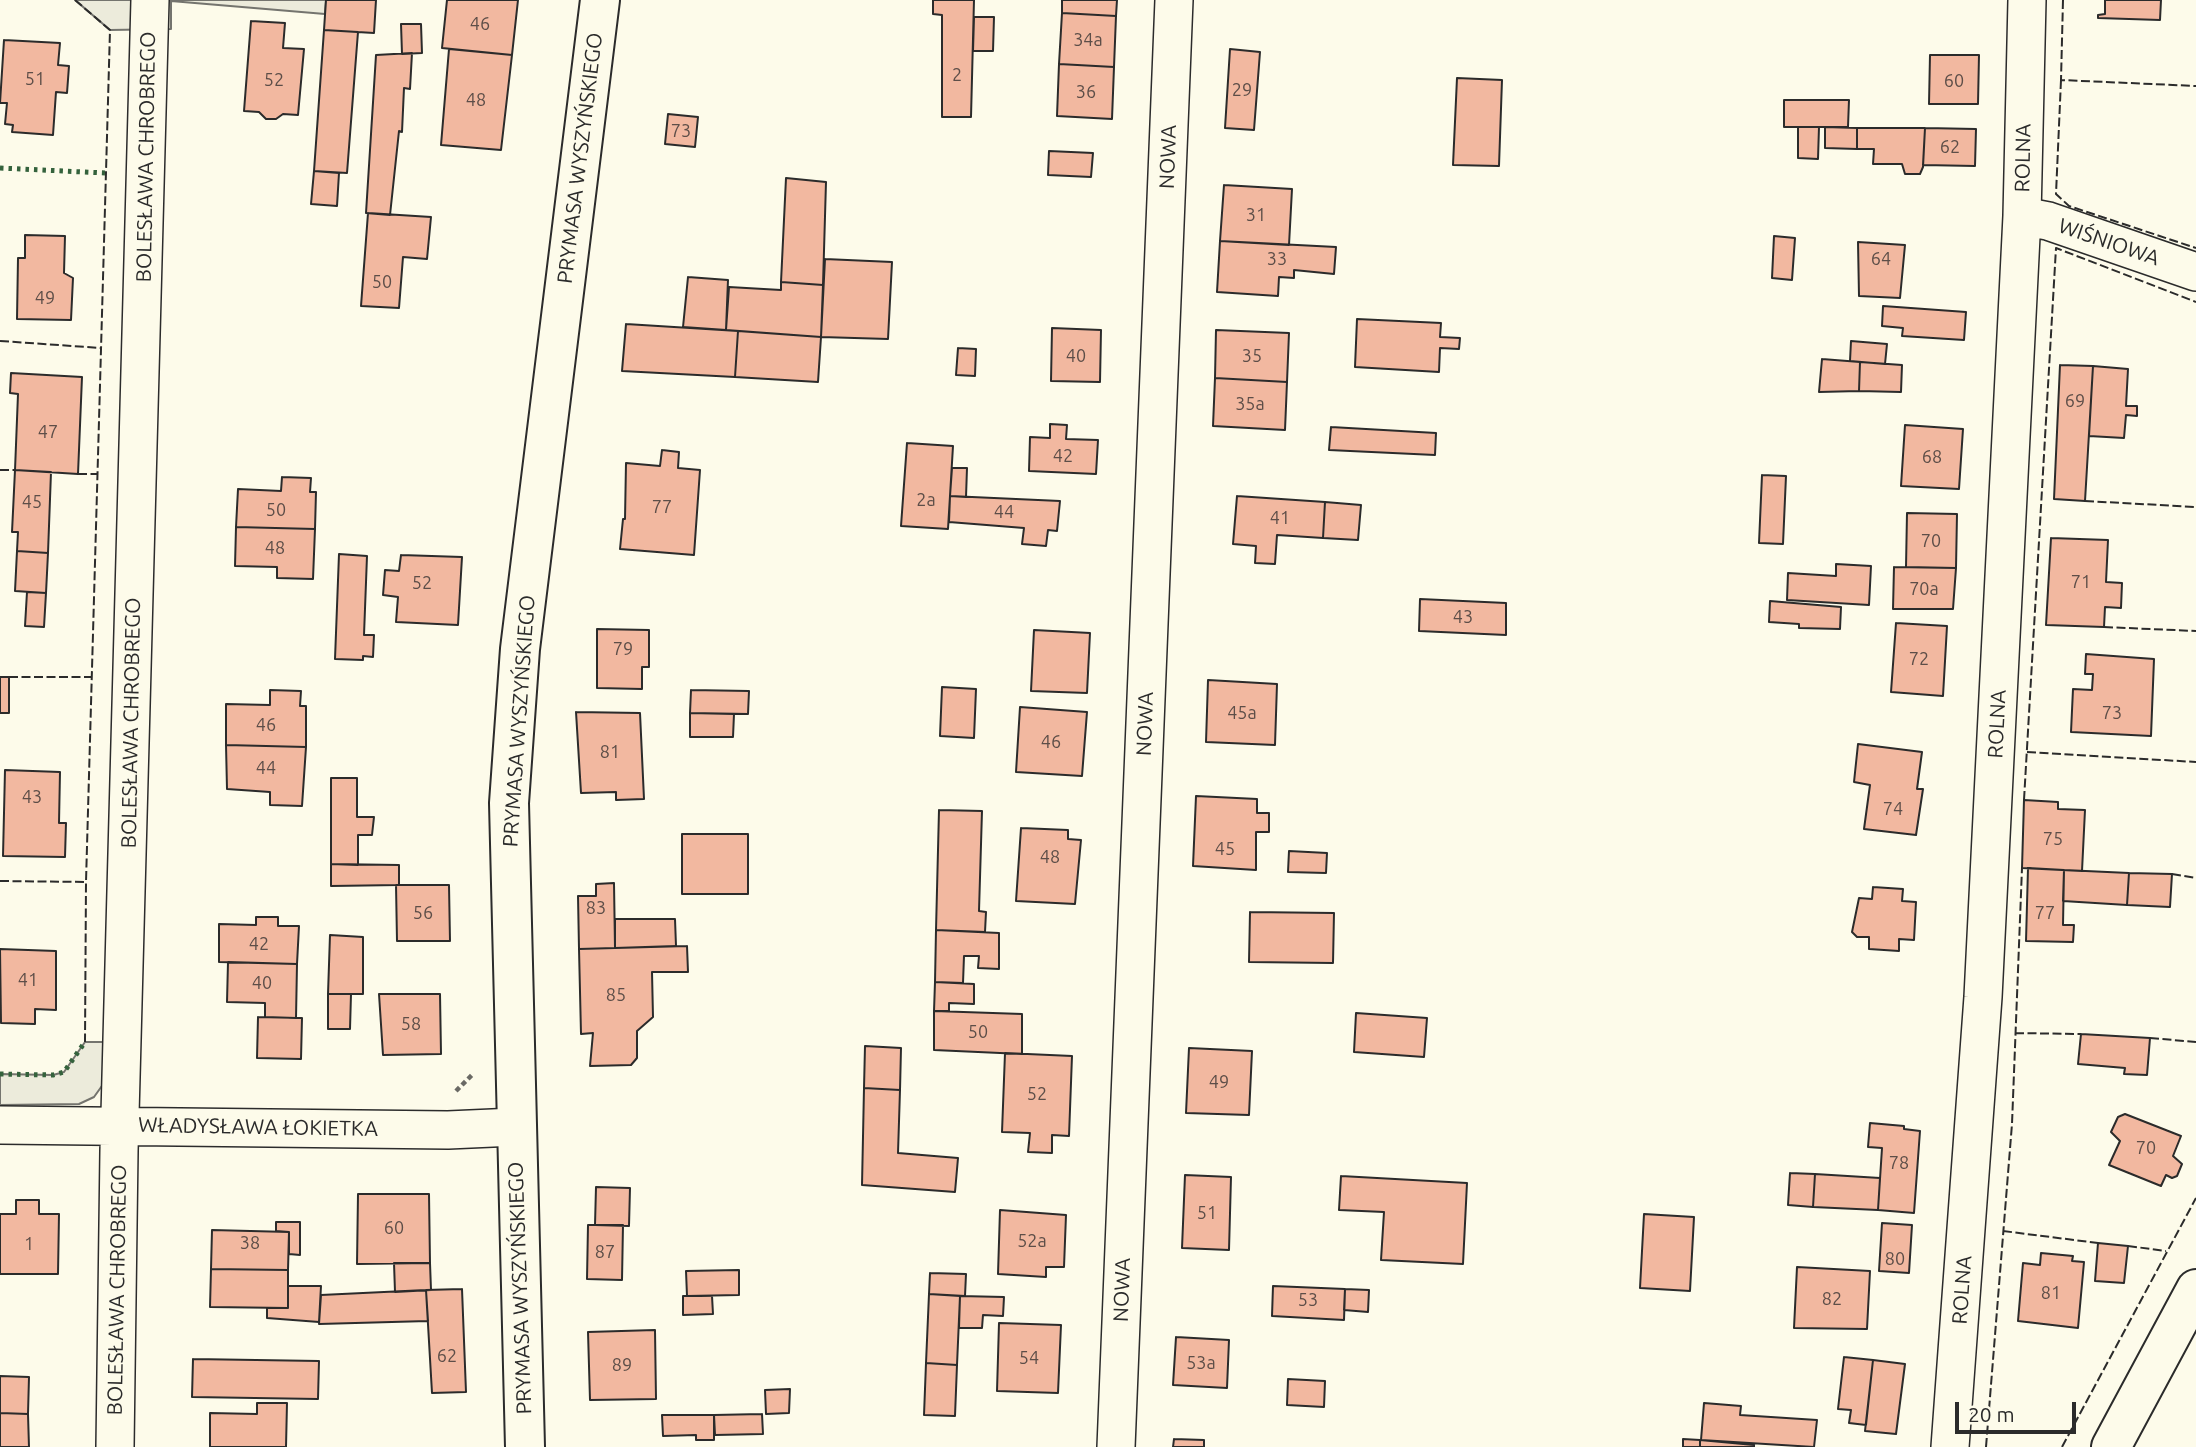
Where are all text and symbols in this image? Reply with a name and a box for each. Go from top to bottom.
house number: 46 [470,13,490,35]
house number: 34a [1073,29,1103,51]
street label: BOLESŁAWA CHROBREGO [131,31,161,283]
street label: PRYMASA WYSZYŃSKIEGO [552,31,608,285]
house number: 2 [952,64,962,86]
house number: 51 [25,68,45,90]
house number: 52 [264,69,284,91]
house number: 60 [1944,70,1964,92]
house number: 29 [1232,79,1252,101]
house number: 36 [1076,81,1096,103]
house number: 48 [466,89,486,111]
house number: 73 [671,120,691,142]
street label: ROLNA [2010,123,2036,193]
street label: NOWA [1154,125,1182,189]
house number: 62 [1940,136,1960,158]
house number: 31 [1246,204,1266,226]
street label: WIŚNIOWA [2055,213,2163,271]
house number: 33 [1267,248,1287,270]
house number: 64 [1871,248,1891,270]
house number: 50 [372,271,392,293]
house number: 49 [35,287,55,309]
house number: 40 [1066,345,1086,367]
house number: 35 [1242,345,1262,367]
house number: 69 [2065,390,2085,412]
house number: 35a [1235,393,1265,415]
house number: 47 [38,421,58,443]
house number: 42 [1053,445,1073,467]
house number: 68 [1922,446,1942,468]
house number: 2a [916,489,936,511]
house number: 45 [22,491,42,513]
house number: 77 [652,496,672,518]
house number: 50 [266,499,286,521]
house number: 44 [994,501,1014,523]
house number: 41 [1270,507,1290,529]
house number: 70 [1921,530,1941,552]
house number: 48 [265,537,285,559]
house number: 71 [2071,571,2091,593]
house number: 52 [412,572,432,594]
house number: 70a [1909,578,1939,600]
street label: PRYMASA WYSZYŃSKIEGO [498,594,540,848]
street label: BOLESŁAWA CHROBREGO [116,597,146,849]
house number: 43 [1453,606,1473,628]
house number: 79 [613,638,633,660]
house number: 72 [1909,648,1929,670]
street label: ROLNA [1983,689,2011,759]
street label: NOWA [1131,692,1159,756]
house number: 45a [1227,702,1257,724]
house number: 73 [2102,702,2122,724]
house number: 46 [256,714,276,736]
house number: 46 [1041,731,1061,753]
house number: 81 [600,741,620,763]
house number: 44 [256,757,276,779]
house number: 43 [22,786,42,808]
house number: 74 [1883,798,1903,820]
house number: 75 [2043,828,2063,850]
house number: 45 [1215,838,1235,860]
house number: 48 [1040,846,1060,868]
house number: 83 [586,897,606,919]
house number: 56 [413,902,433,924]
house number: 77 [2035,902,2055,924]
house number: 42 [249,933,269,955]
house number: 41 [18,969,38,991]
house number: 40 [252,972,272,994]
house number: 85 [606,984,626,1006]
house number: 58 [401,1013,421,1035]
house number: 50 [968,1021,988,1043]
house number: 49 [1209,1071,1229,1093]
house number: 52 [1027,1083,1047,1105]
street label: WŁADYSŁAWA ŁOKIETKA [138,1112,378,1142]
house number: 70 [2136,1137,2156,1159]
house number: 78 [1889,1152,1909,1174]
street label: PRYMASA WYSZYŃSKIEGO [503,1161,537,1415]
street label: BOLESŁAWA CHROBREGO [102,1164,132,1416]
house number: 51 [1197,1202,1217,1224]
house number: 60 [384,1217,404,1239]
house number: 52a [1017,1230,1047,1252]
house number: 38 [240,1232,260,1254]
house number: 1 [24,1233,34,1255]
house number: 87 [595,1241,615,1263]
house number: 80 [1885,1248,1905,1270]
street label: ROLNA [1947,1255,1977,1325]
street label: NOWA [1108,1258,1136,1322]
house number: 81 [2041,1282,2061,1304]
house number: 82 [1822,1288,1842,1310]
house number: 53 [1298,1289,1318,1311]
house number: 62 [437,1345,457,1367]
house number: 54 [1019,1347,1039,1369]
house number: 53a [1186,1352,1216,1374]
house number: 89 [612,1354,632,1376]
scale bar [1958,1388,2079,1432]
text: 20 m [1968,1402,2015,1426]

